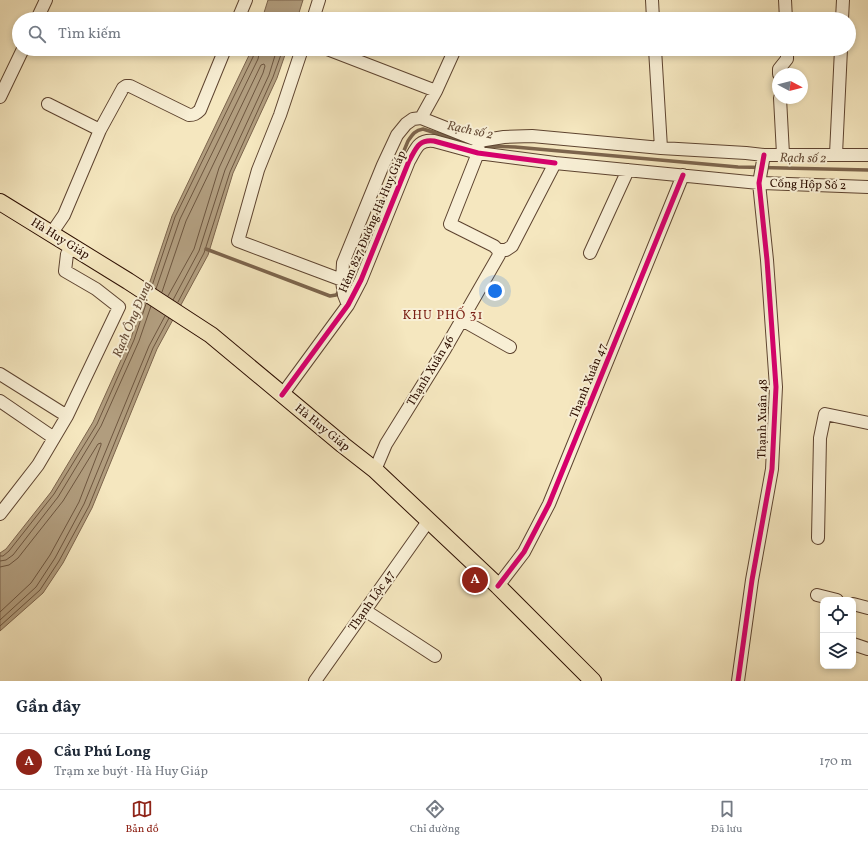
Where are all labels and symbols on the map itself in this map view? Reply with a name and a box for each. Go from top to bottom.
north arrow [772,68,808,104]
water label: Rạch số 2 [445,117,495,145]
street label: Hẻm 827 Đường Hà Huy Giáp [336,148,410,296]
water label: Rạch số 2 [779,150,827,168]
street label: Cống Hộp Số 2 [770,176,846,194]
street label: Hà Huy Giáp [28,215,93,264]
water label: Rạch Ông Đụng [109,279,157,361]
your location [485,281,505,301]
district label: KHU PHỐ 31 [402,306,484,325]
street label: Thạnh Xuân 46 [404,333,458,409]
street label: Thạnh Xuân 47 [567,341,611,421]
street label: Thạnh Xuân 48 [754,379,772,459]
street label: Hà Huy Giáp [291,401,353,455]
pin: A [462,565,488,595]
street label: Thạnh Lộc 47 [345,567,399,634]

